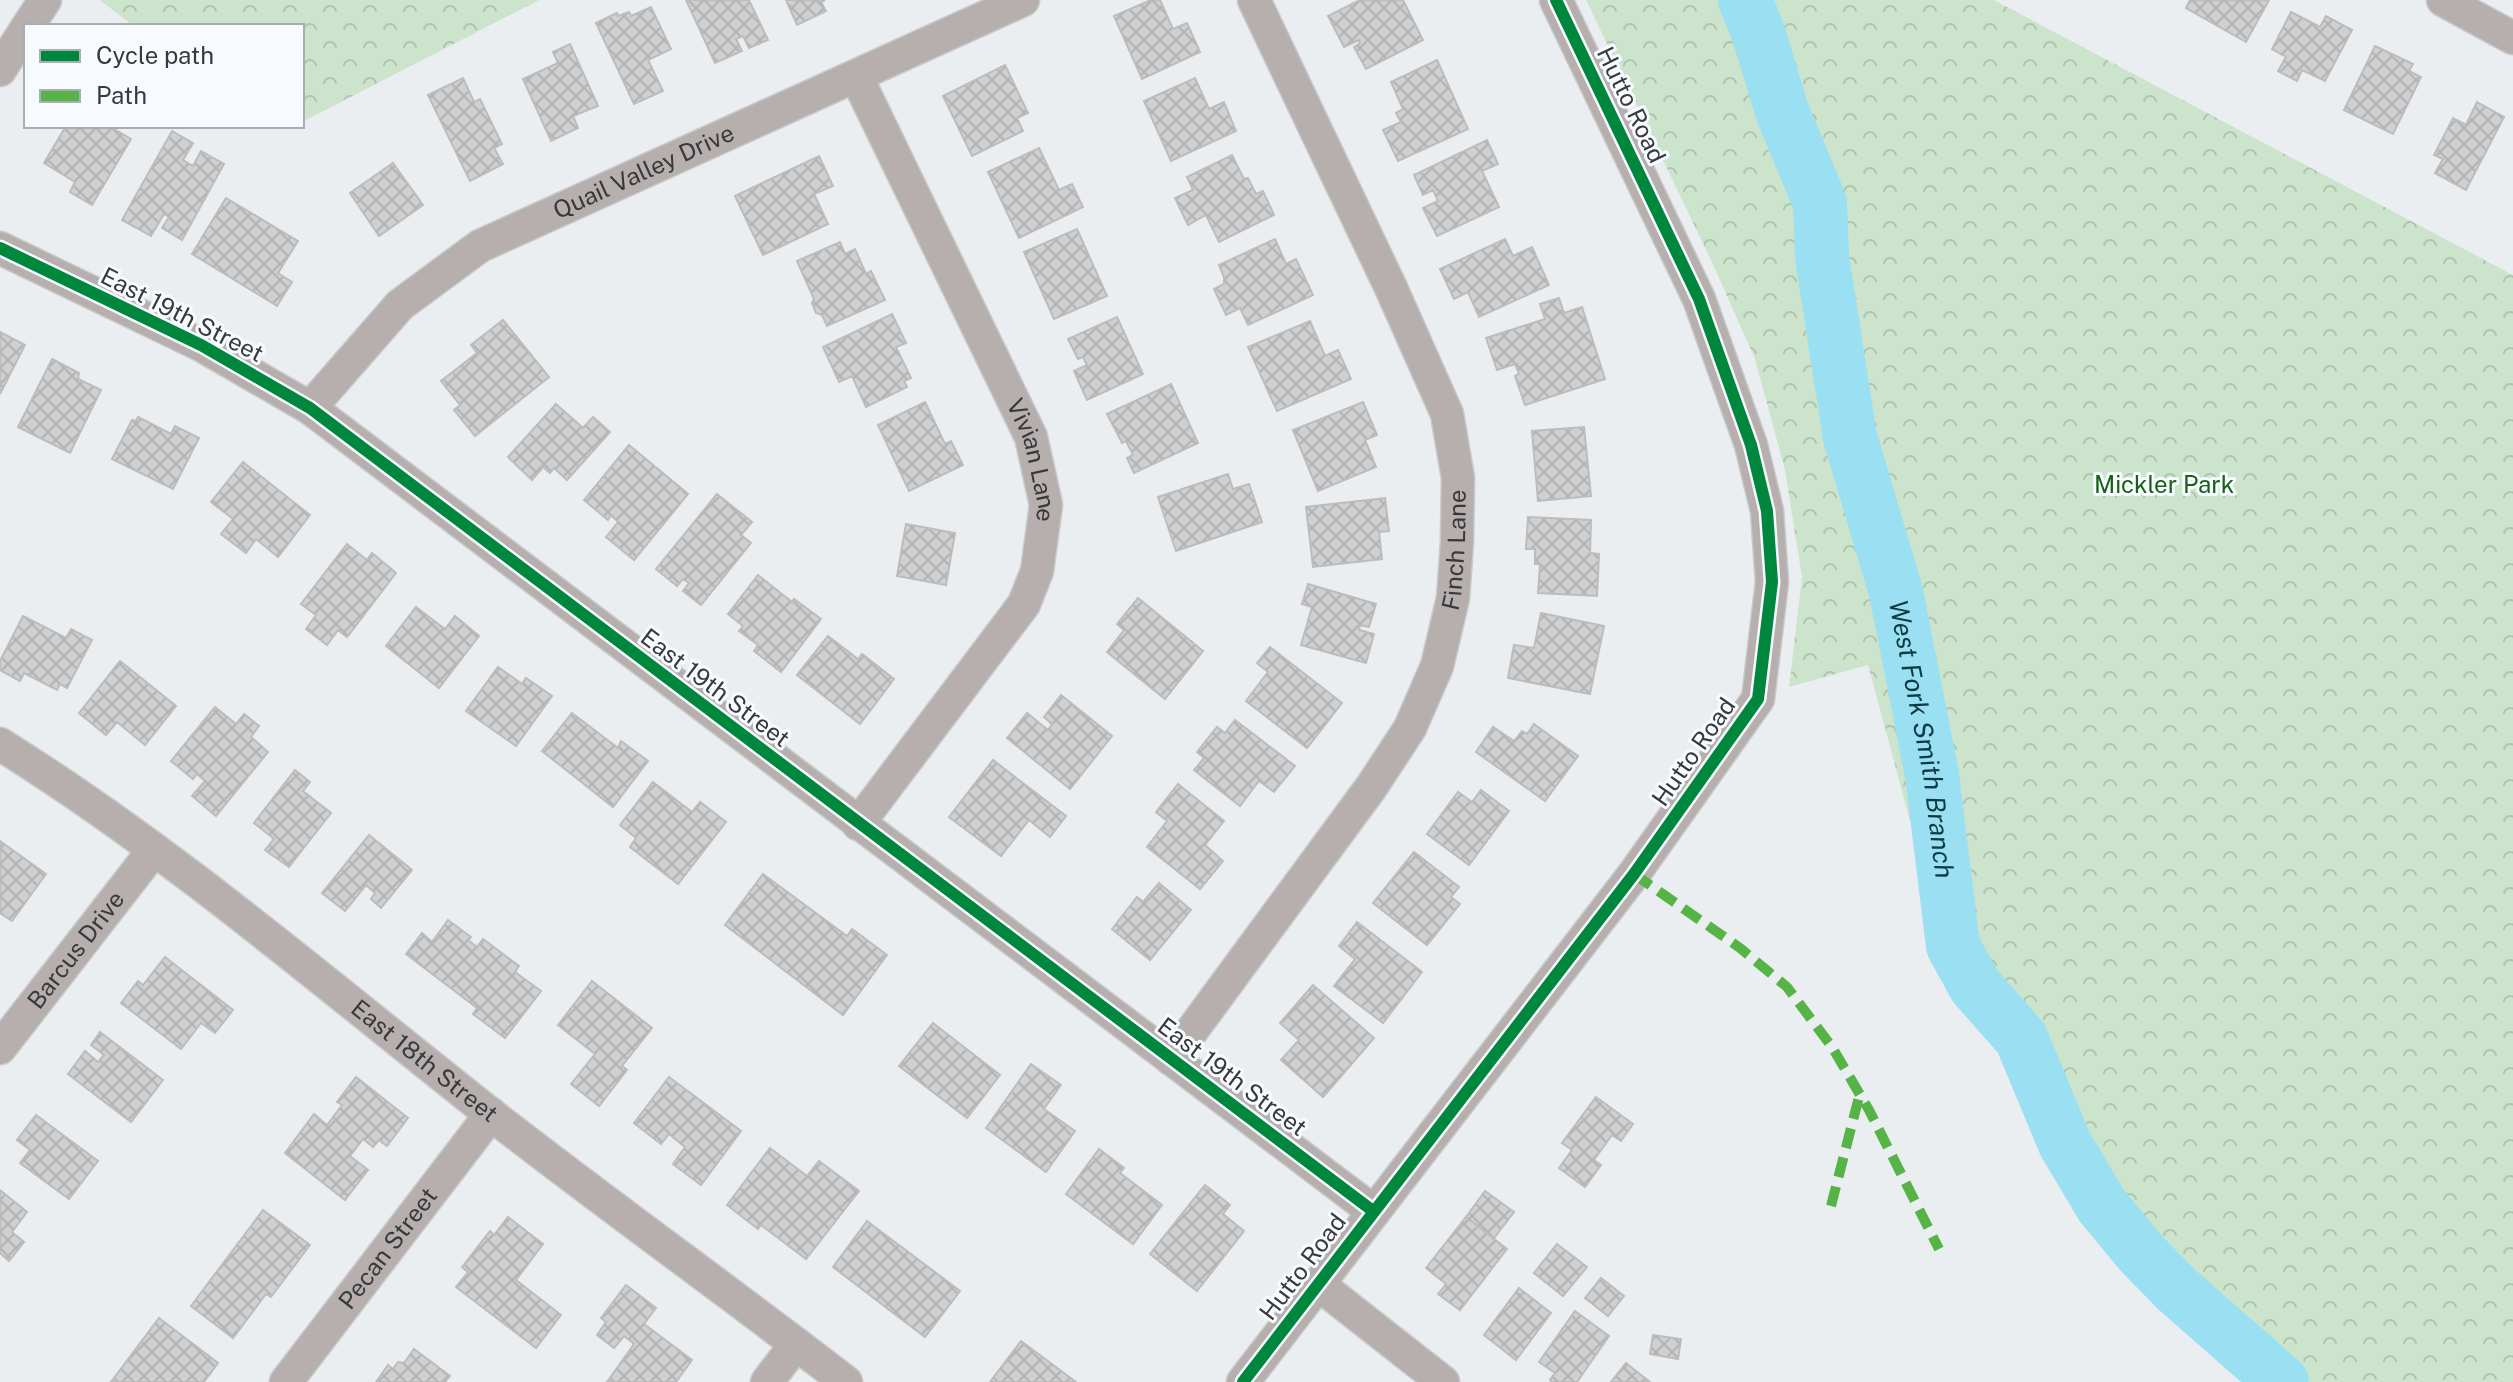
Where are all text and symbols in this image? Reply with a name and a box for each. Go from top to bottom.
legend [24,24,304,128]
text: Cycle path [96,41,214,69]
street label: Hutto Road [1592,42,1672,167]
text: Path [96,81,147,109]
street label: Quail Valley Drive [549,118,738,224]
street label: East 19th Street [96,261,268,367]
street label: Vivian Lane [1001,394,1061,524]
park label: Mickler Park [2094,470,2234,498]
street label: Finch Lane [1436,489,1471,613]
water label: West Fork Smith Branch [1883,597,1961,880]
street label: East 19th Street [636,622,795,752]
street label: Hutto Road [1646,692,1741,811]
street label: Barcus Drive [21,885,130,1014]
street label: East 18th Street [346,993,504,1127]
street label: East 19th Street [1153,1011,1312,1141]
street label: Pecan Street [332,1182,442,1314]
street label: Hutto Road [1253,1208,1351,1325]

